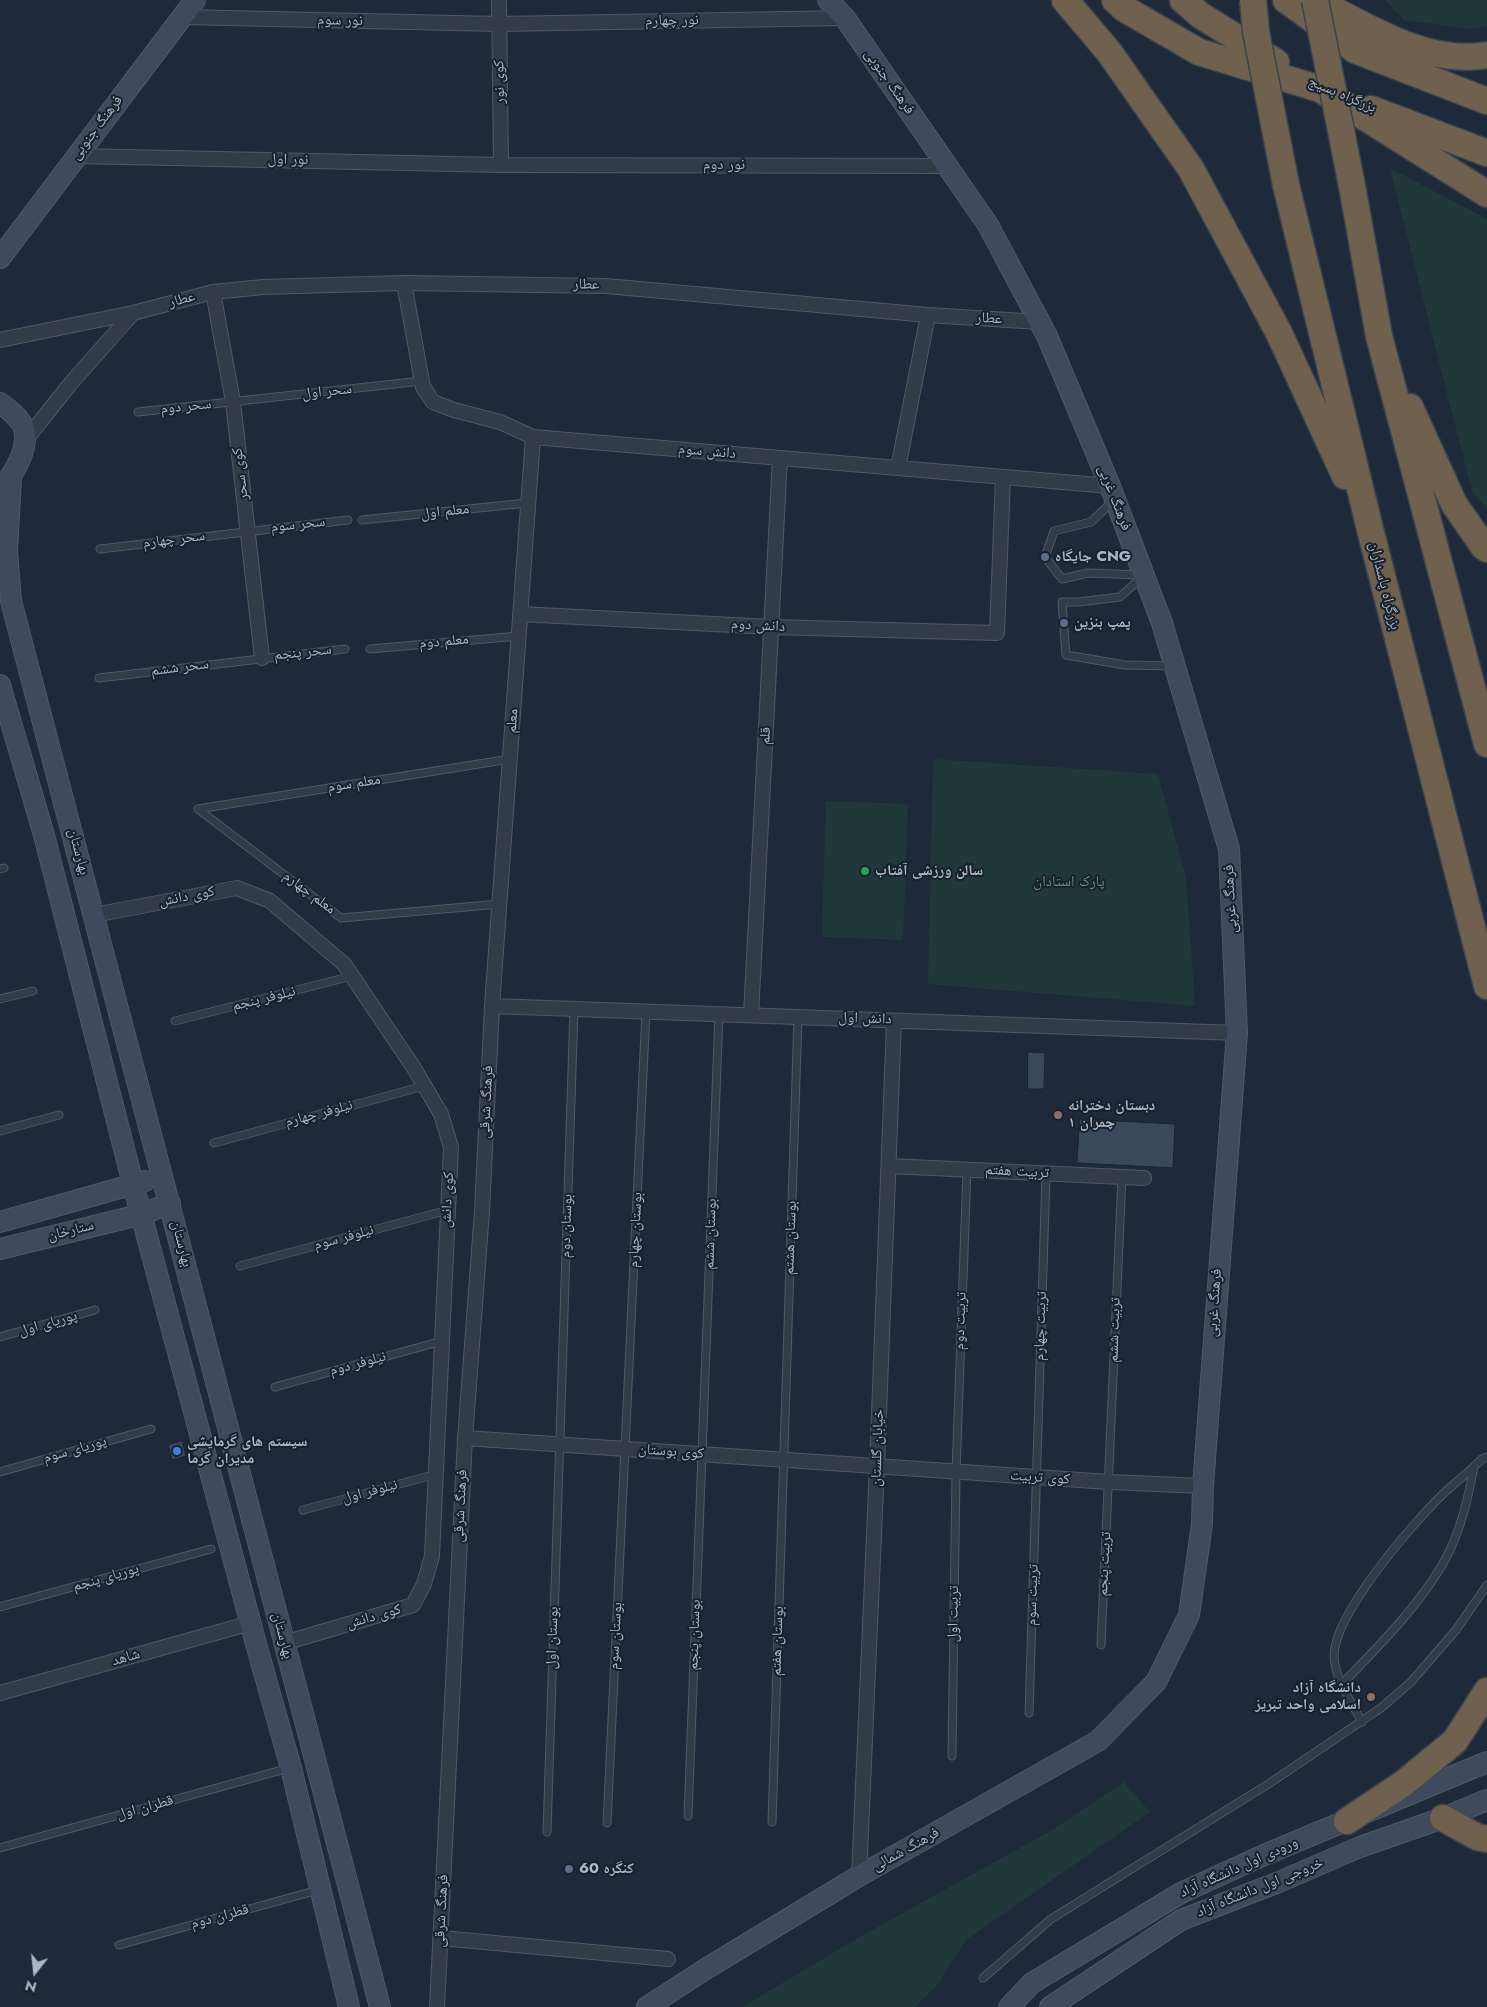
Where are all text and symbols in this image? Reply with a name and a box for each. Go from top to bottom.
street label: نور سوم [317,12,363,30]
street label: نور چهارم [645,12,699,30]
street label: فرهنگ جنوبی [860,46,918,118]
street label: کوی نور [491,60,509,104]
street label: بزرگراه بسیج [1305,73,1379,117]
street label: فرهنگ جنوبی [67,92,127,164]
street label: نور اول [267,151,309,169]
street label: نور دوم [703,156,745,174]
street label: عطار [573,276,599,294]
street label: عطار [167,288,197,312]
street label: عطار [975,309,1003,329]
street label: سحر اول [301,380,353,404]
street label: سحر دوم [160,395,212,419]
street label: دانش سوم [677,441,737,463]
street label: کوی سحر [229,447,253,501]
street label: فرهنگ غربی [1093,463,1135,533]
street label: معلم اول [420,501,470,523]
street label: سحر سوم [270,513,326,537]
street label: سحر چهارم [142,527,206,553]
street label: بزرگراه پاسداران [1364,540,1404,632]
place label: جایگاه CNG [1055,548,1131,566]
marker: جایگاه CNG [1039,551,1051,563]
place label: پمپ بنزین [1074,614,1131,632]
street label: دانش دوم [730,616,786,636]
marker: پمپ بنزین [1058,617,1070,629]
street label: معلم دوم [418,631,470,653]
street label: سحر پنجم [273,641,333,665]
street label: سحر ششم [150,656,210,680]
street label: معلم [503,708,523,734]
street label: قلم [757,727,775,745]
street label: معلم سوم [326,771,382,797]
street label: بهارستان [63,827,93,877]
place label: سالن ورزشی آفتاب [875,862,983,880]
street label: فرهنگ غربی [1220,864,1242,934]
marker: سالن ورزشی آفتاب [859,865,871,877]
street label: معلم چهارم [279,867,339,919]
park label: پارک استادان [1033,873,1105,891]
street label: کوی دانش [158,883,216,911]
street label: نیلوفر پنجم [231,982,297,1016]
street label: دانش اول [838,1009,892,1029]
street label: فرهنگ شرقی [476,1065,498,1139]
street label: نیلوفر چهارم [283,1096,355,1132]
place label: دبستان دخترانه چمران ۱ [1068,1097,1155,1132]
marker: دبستان دخترانه چمران ۱ [1052,1109,1064,1121]
street label: تربیت هفتم [984,1161,1050,1183]
street label: کوی دانش [438,1171,458,1229]
street label: بوستان چهارم [625,1192,647,1268]
street label: بوستان دوم [557,1194,577,1258]
street label: بوستان ششم [701,1198,721,1270]
street label: بوستان هشتم [781,1201,801,1275]
street label: ستارخان [46,1217,96,1245]
street label: بهارستان [167,1219,195,1269]
street label: نیلوفر سوم [312,1221,376,1255]
street label: فرهنگ غربی [1204,1268,1226,1338]
street label: تربیت چهارم [1031,1291,1051,1361]
street label: تربیت دوم [951,1292,971,1350]
street label: تربیت ششم [1105,1297,1125,1363]
street label: پوریای اول [17,1307,79,1341]
street label: نیلوفر دوم [328,1348,388,1380]
street label: خیابان گلستان [868,1409,888,1487]
street label: پوریای سوم [41,1432,109,1468]
place label: سیستم های گرمایشی مدیران گرما [187,1433,308,1468]
street label: کوی بوستان [637,1441,705,1463]
marker: سیستم های گرمایشی مدیران گرما [171,1445,183,1457]
street label: کوی تربیت [1009,1467,1071,1489]
street label: فرهنگ شرقی [450,1469,472,1543]
street label: نیلوفر اول [340,1476,400,1508]
street label: تربیت پنجم [1094,1531,1116,1597]
street label: پوریای پنجم [71,1560,141,1596]
street label: تربیت سوم [1023,1564,1043,1626]
street label: تربیت اول [945,1585,963,1643]
street label: بوستان پنجم [685,1599,705,1671]
street label: کوی دانش [345,1601,403,1633]
street label: بوستان سوم [605,1602,627,1670]
street label: بوستان اول [543,1606,563,1670]
street label: بوستان هفتم [768,1606,788,1676]
street label: بهارستان [267,1611,297,1661]
street label: شاهد [110,1645,142,1671]
place label: دانشگاه آزاد اسلامی واحد تبریز [1255,1679,1361,1714]
marker: دانشگاه آزاد اسلامی واحد تبریز [1365,1691,1377,1703]
street label: قطران اول [115,1792,175,1824]
street label: فرهنگ شمالی [869,1824,943,1876]
street label: ورودی اول دانشگاه آزاد [1177,1834,1301,1902]
street label: خروجی اول دانشگاه آزاد [1194,1854,1326,1922]
place label: کنگره 60 [579,1860,634,1878]
marker: کنگره 60 [563,1863,575,1875]
street label: فرهنگ شرقی [431,1874,453,1948]
street label: قطران دوم [189,1901,251,1933]
north arrow [10,1947,60,1997]
text: N [23,1975,39,1998]

